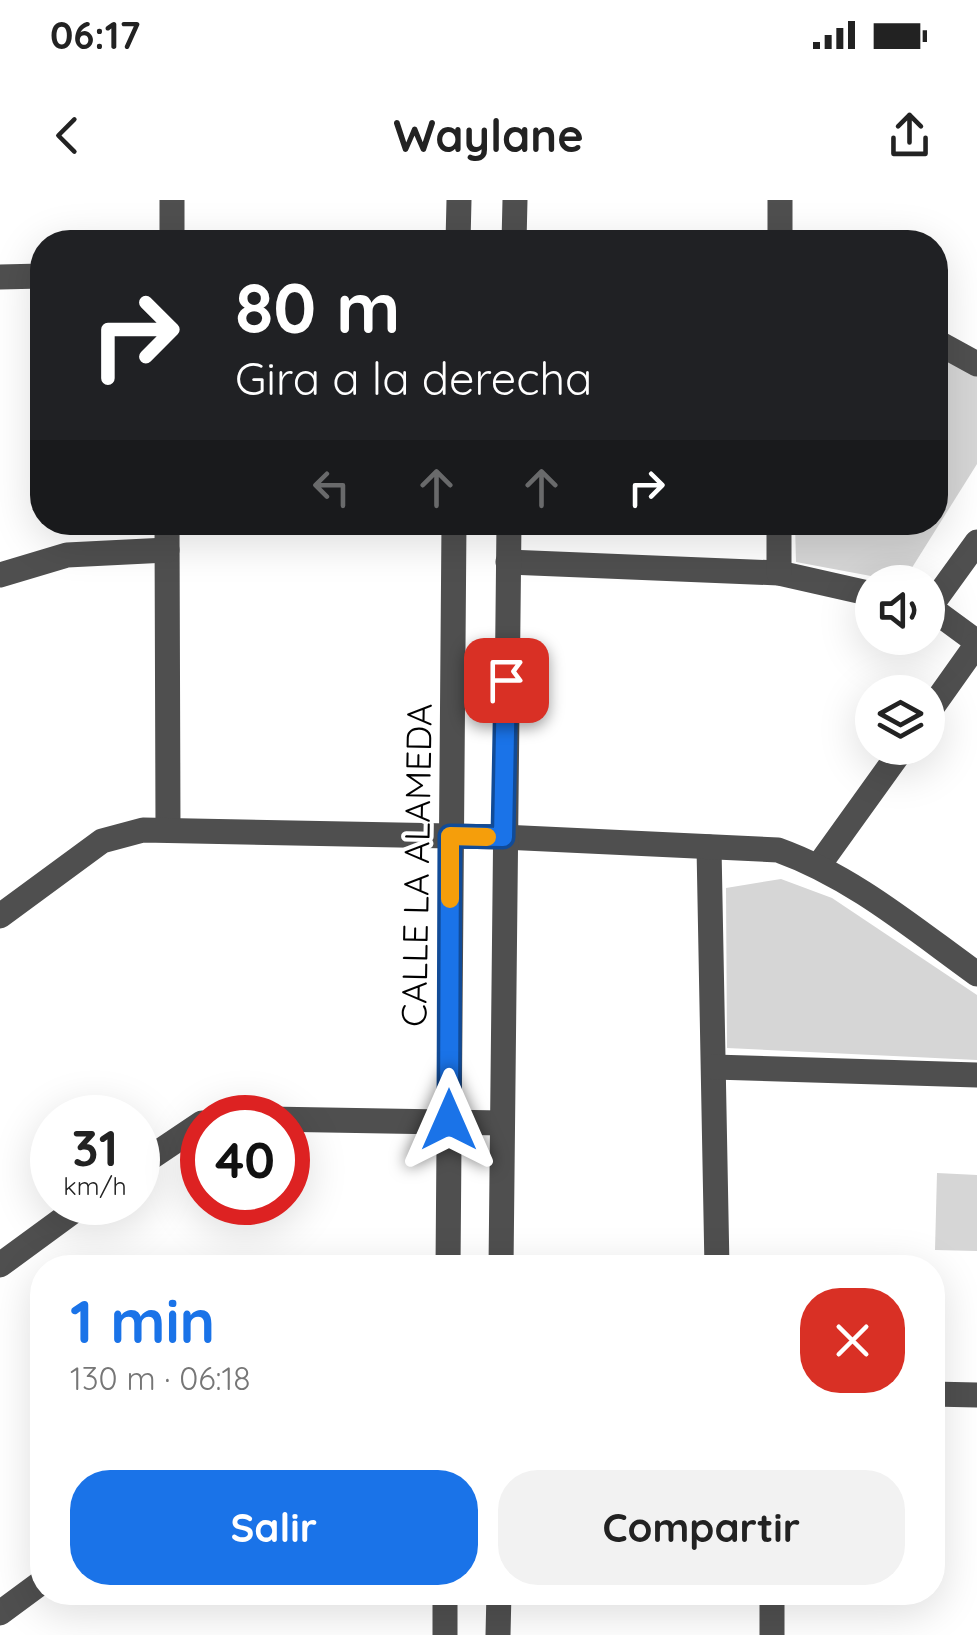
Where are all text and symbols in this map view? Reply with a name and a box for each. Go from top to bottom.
text: 06:17 [50,11,140,59]
text: Waylane [393,107,584,163]
icon: back [40,108,95,163]
icon: share [882,108,937,163]
text: 80 m [235,263,400,351]
icon: right [70,270,200,400]
text: Gira a la derecha [235,350,592,406]
icon: left [304,460,359,515]
icon: ahead [409,460,464,515]
icon: ahead [514,460,569,515]
icon: right [619,460,674,515]
map controls [855,565,945,765]
button: sound [855,565,945,655]
pin [464,638,549,723]
icon: arrive [479,653,534,708]
button: layers [855,675,945,765]
street label: CALLE LA ALAMEDA [391,703,441,1027]
position arrow [397,1068,501,1172]
speed limit sign: 40 [180,1095,310,1225]
text: 31 [72,1116,118,1179]
text: km/h [63,1170,127,1201]
text: 1 min [70,1283,215,1358]
button: close [800,1288,905,1393]
text: 130 m · 06:18 [70,1358,251,1398]
button: Salir [70,1470,478,1585]
button: Compartir [498,1470,905,1585]

